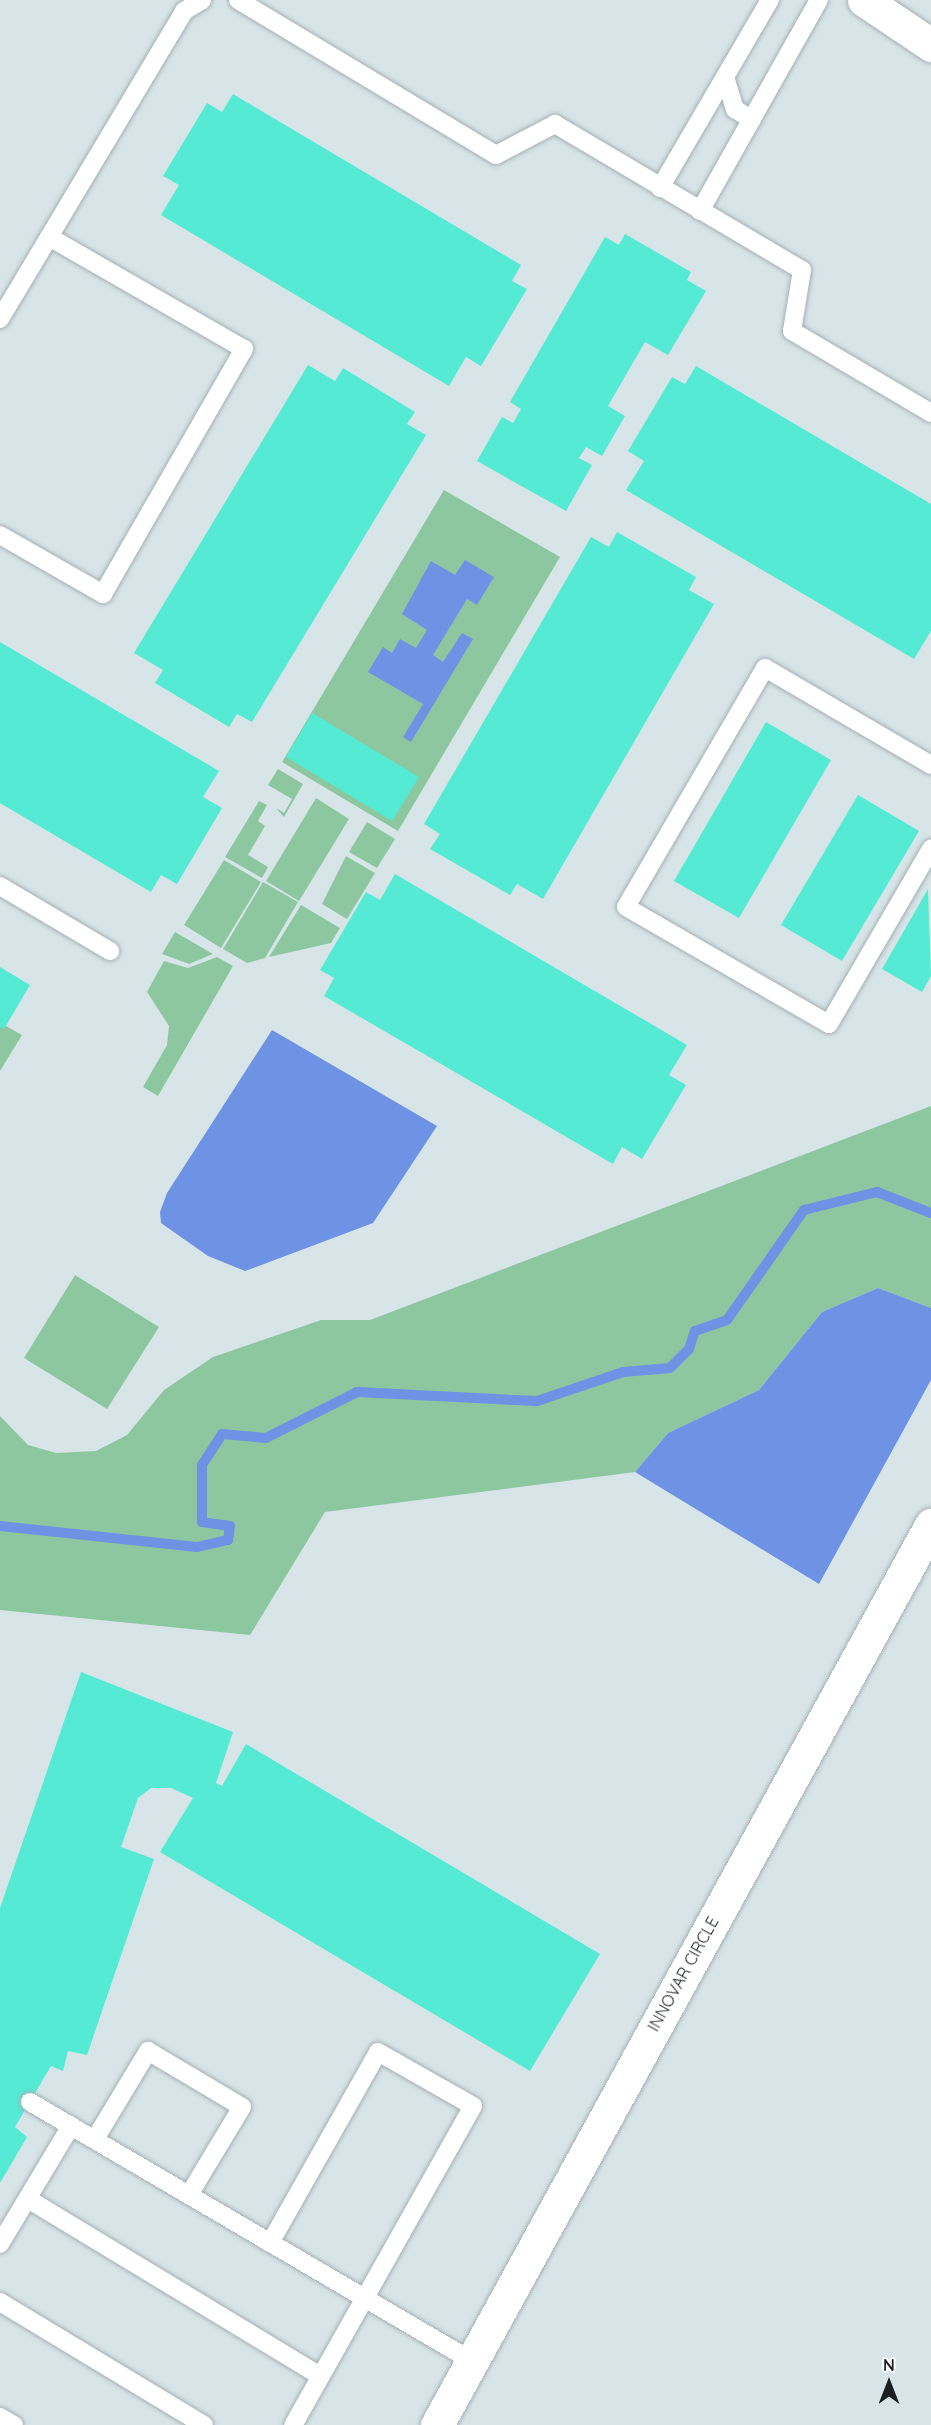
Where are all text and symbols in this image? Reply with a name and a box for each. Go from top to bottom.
street label: INNOVAR CIRCLE [644,1913,722,2035]
north arrow [859,2353,919,2413]
text: N [883,2355,895,2375]

